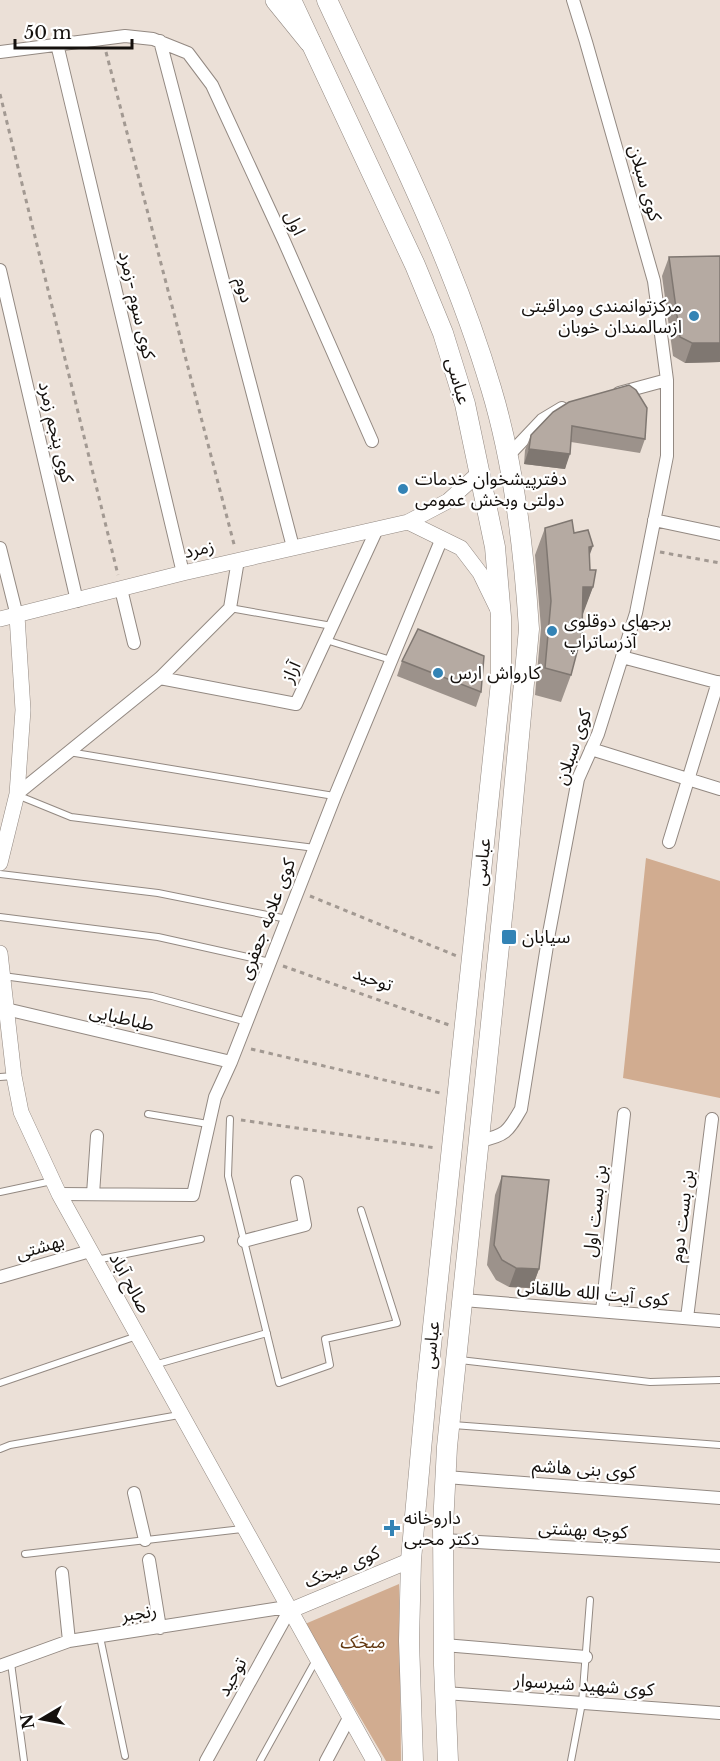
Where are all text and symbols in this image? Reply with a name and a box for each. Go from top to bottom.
scale bar [15,12,132,50]
text: 50 m [24,22,72,44]
street label: کوی سبلان [624,142,667,224]
street label: اول [280,207,310,239]
street label: کوی سوم -زمرد [111,249,160,362]
street label: دوم [227,275,258,306]
place label: مرکزتوانمندی ومراقبتی ازسالمندان خوبان [521,295,682,338]
marker: مرکزتوانمندی ومراقبتی ازسالمندان خوبان [687,309,701,323]
street label: عباسى [441,355,475,407]
street label: کوی پنجم زمرد [32,379,78,486]
place label: دفترپیشخوان خدمات دولتی وبخش عمومی [415,468,567,511]
marker: دفترپیشخوان خدمات دولتی وبخش عمومی [396,482,410,496]
street label: زمرد [182,535,216,563]
place label: برجهای دوقلوی آذرساتراپ [564,610,671,654]
marker: برجهای دوقلوی آذرساتراپ [545,624,559,638]
street label: آراز [276,657,306,687]
place label: کارواش ارس [450,662,541,684]
marker: کارواش ارس [431,666,445,680]
street label: کوی سبلان [550,706,596,788]
street label: عباسى [469,837,495,887]
street label: کوی علامه جعفری [234,855,300,983]
place label: سیابان [522,926,570,948]
marker: سیابان [500,928,518,946]
street label: توحید [350,962,396,996]
street label: طباطبایی [87,1000,157,1036]
street label: بن بست اول [578,1164,612,1258]
street label: بن بست دوم [665,1168,702,1264]
street label: بهشتی [13,1230,67,1264]
street label: صالح آباد [103,1249,156,1318]
street label: کوی آیت الله طالقانی [516,1275,670,1311]
street label: عباسى [418,1320,444,1370]
street label: کوی بنی هاشم [531,1454,637,1486]
place label: داروخانه دکتر محبی [404,1507,479,1550]
street label: کوچه بهشتی [538,1517,629,1543]
marker: داروخانه دکتر محبی [385,1521,399,1535]
street label: کوی میخک [301,1541,384,1593]
street label: رنجبر [119,1599,158,1627]
park label: میخک [339,1631,385,1653]
street label: توحید [212,1654,252,1700]
street label: کوی شهید شیرسوار [512,1669,655,1701]
north arrow [12,1689,72,1749]
text: N [16,1712,38,1731]

